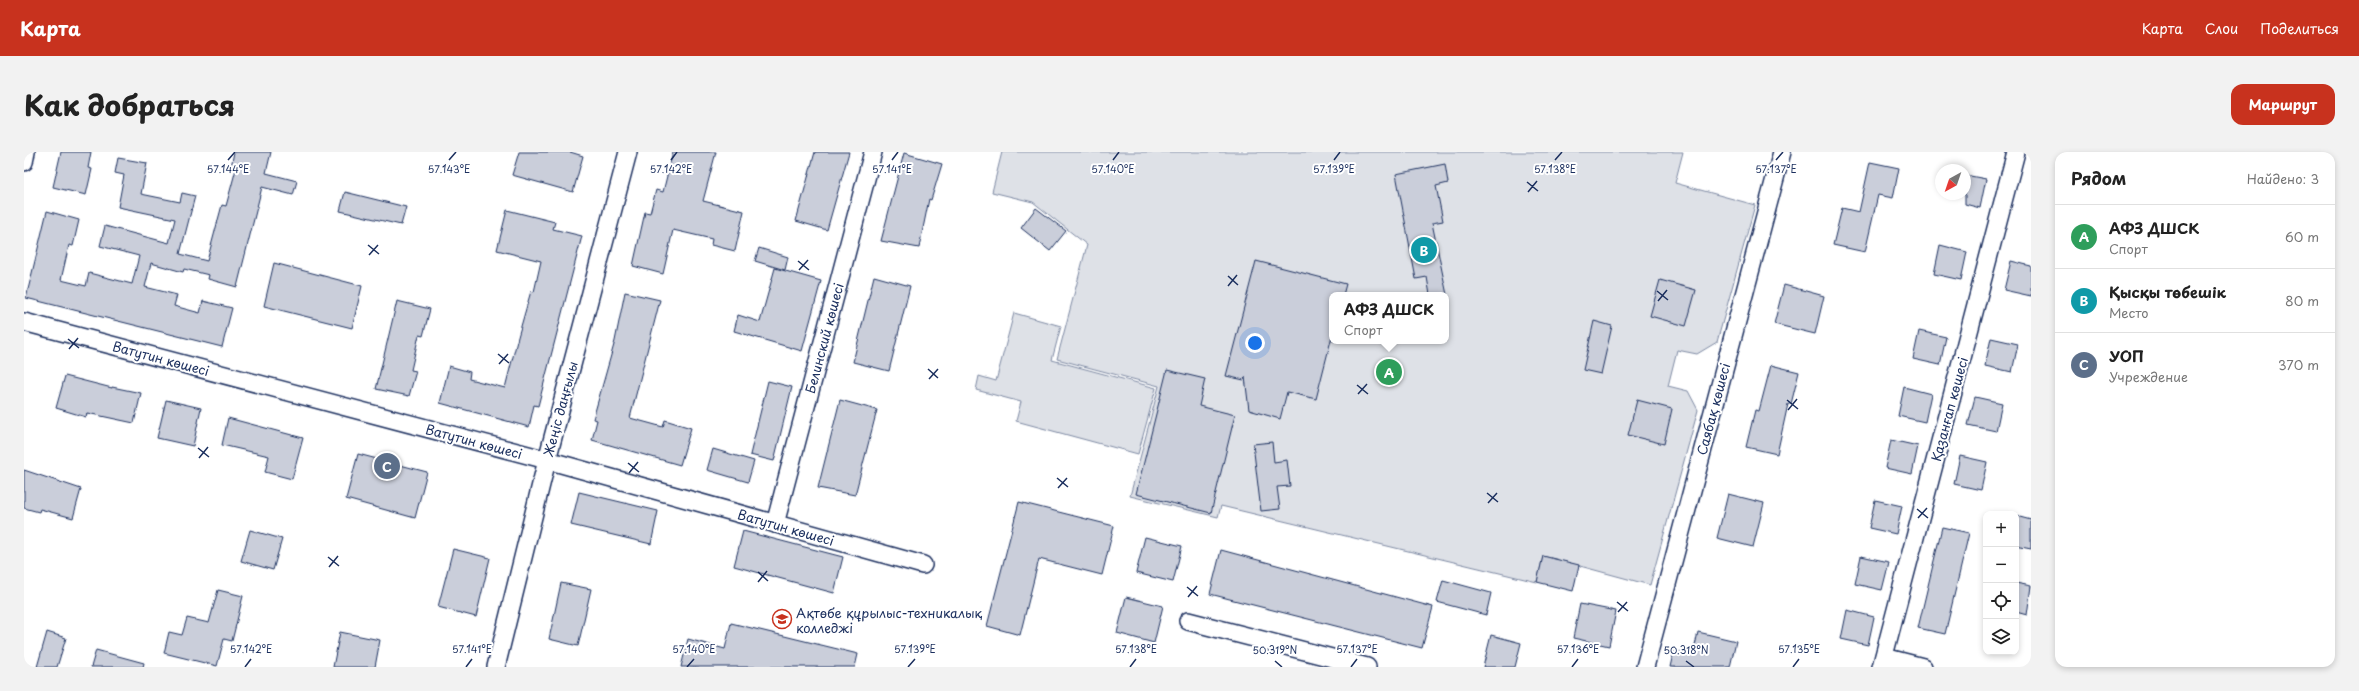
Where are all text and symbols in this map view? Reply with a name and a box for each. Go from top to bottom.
text: Карта [20,14,81,42]
text: Карта [2142,18,2183,39]
text: Слои [2205,18,2238,39]
text: Поделиться [2260,18,2339,39]
text: Как добраться [24,83,235,126]
button: Маршрут [2231,84,2335,125]
text: 57.144°E [207,161,249,176]
text: 57.143°E [428,161,470,176]
text: 57.142°E [650,161,692,176]
text: 57.141°E [872,161,912,176]
text: 57.140°E [1091,161,1135,176]
text: 57.139°E [1313,161,1355,176]
text: 57.138°E [1534,161,1576,176]
text: 57.137°E [1755,161,1797,176]
north arrow [1935,164,1971,200]
text: Рядом [2071,165,2126,191]
text: Найдено: 3 [2247,169,2319,188]
text: АФЗ ДШСК [2109,216,2199,239]
text: A [2079,227,2089,246]
text: 60 m [2285,227,2319,246]
pin: B [1411,235,1437,265]
text: Спорт [2109,239,2148,258]
text: Қысқы төбешік [2109,280,2226,303]
street label: Белинский көшесі [800,281,848,395]
text: B [2080,291,2088,310]
text: 80 m [2285,291,2319,310]
popup [1329,292,1449,344]
text: АФЗ ДШСК [1344,297,1434,320]
text: Место [2109,303,2149,322]
text: Спорт [1344,320,1383,339]
your location [1245,333,1265,353]
street label: Ватутин көшесі [110,336,212,380]
text: УОП [2109,344,2144,367]
street label: Қазанғап көшесі [1926,355,1972,463]
text: C [2079,355,2089,374]
text: 370 m [2278,355,2319,374]
pin: A [1376,357,1402,387]
street label: Жеңіс даңғылы [538,359,582,459]
street label: Саябақ көшесі [1692,361,1734,457]
text: Учреждение [2109,367,2188,386]
street label: Ватутин көшесі [423,419,525,463]
pin: C [374,451,400,481]
street label: Ватутин көшесі [735,504,837,550]
map controls [1983,511,2019,655]
button: + [1983,511,2019,547]
button: − [1983,547,2019,583]
button: locate [1983,583,2019,619]
place label: Ақтөбе құрылыс-техникалық колледжі [796,603,982,637]
school or university icon: Ақтөбе құрылыс-техникалық колледжі [771,608,793,630]
button: layers [1983,619,2019,655]
text: 57.142°E [230,641,272,656]
text: 57.141°E [452,641,492,656]
text: 57.140°E [672,641,716,656]
text: 57.139°E [894,641,936,656]
text: 57.138°E [1115,641,1157,656]
text: 57.137°E [1336,641,1378,656]
text: 57.136°E [1557,641,1599,656]
text: 57.135°E [1778,641,1820,656]
text: 50.319°N [1253,642,1298,657]
text: 50.318°N [1663,642,1709,657]

